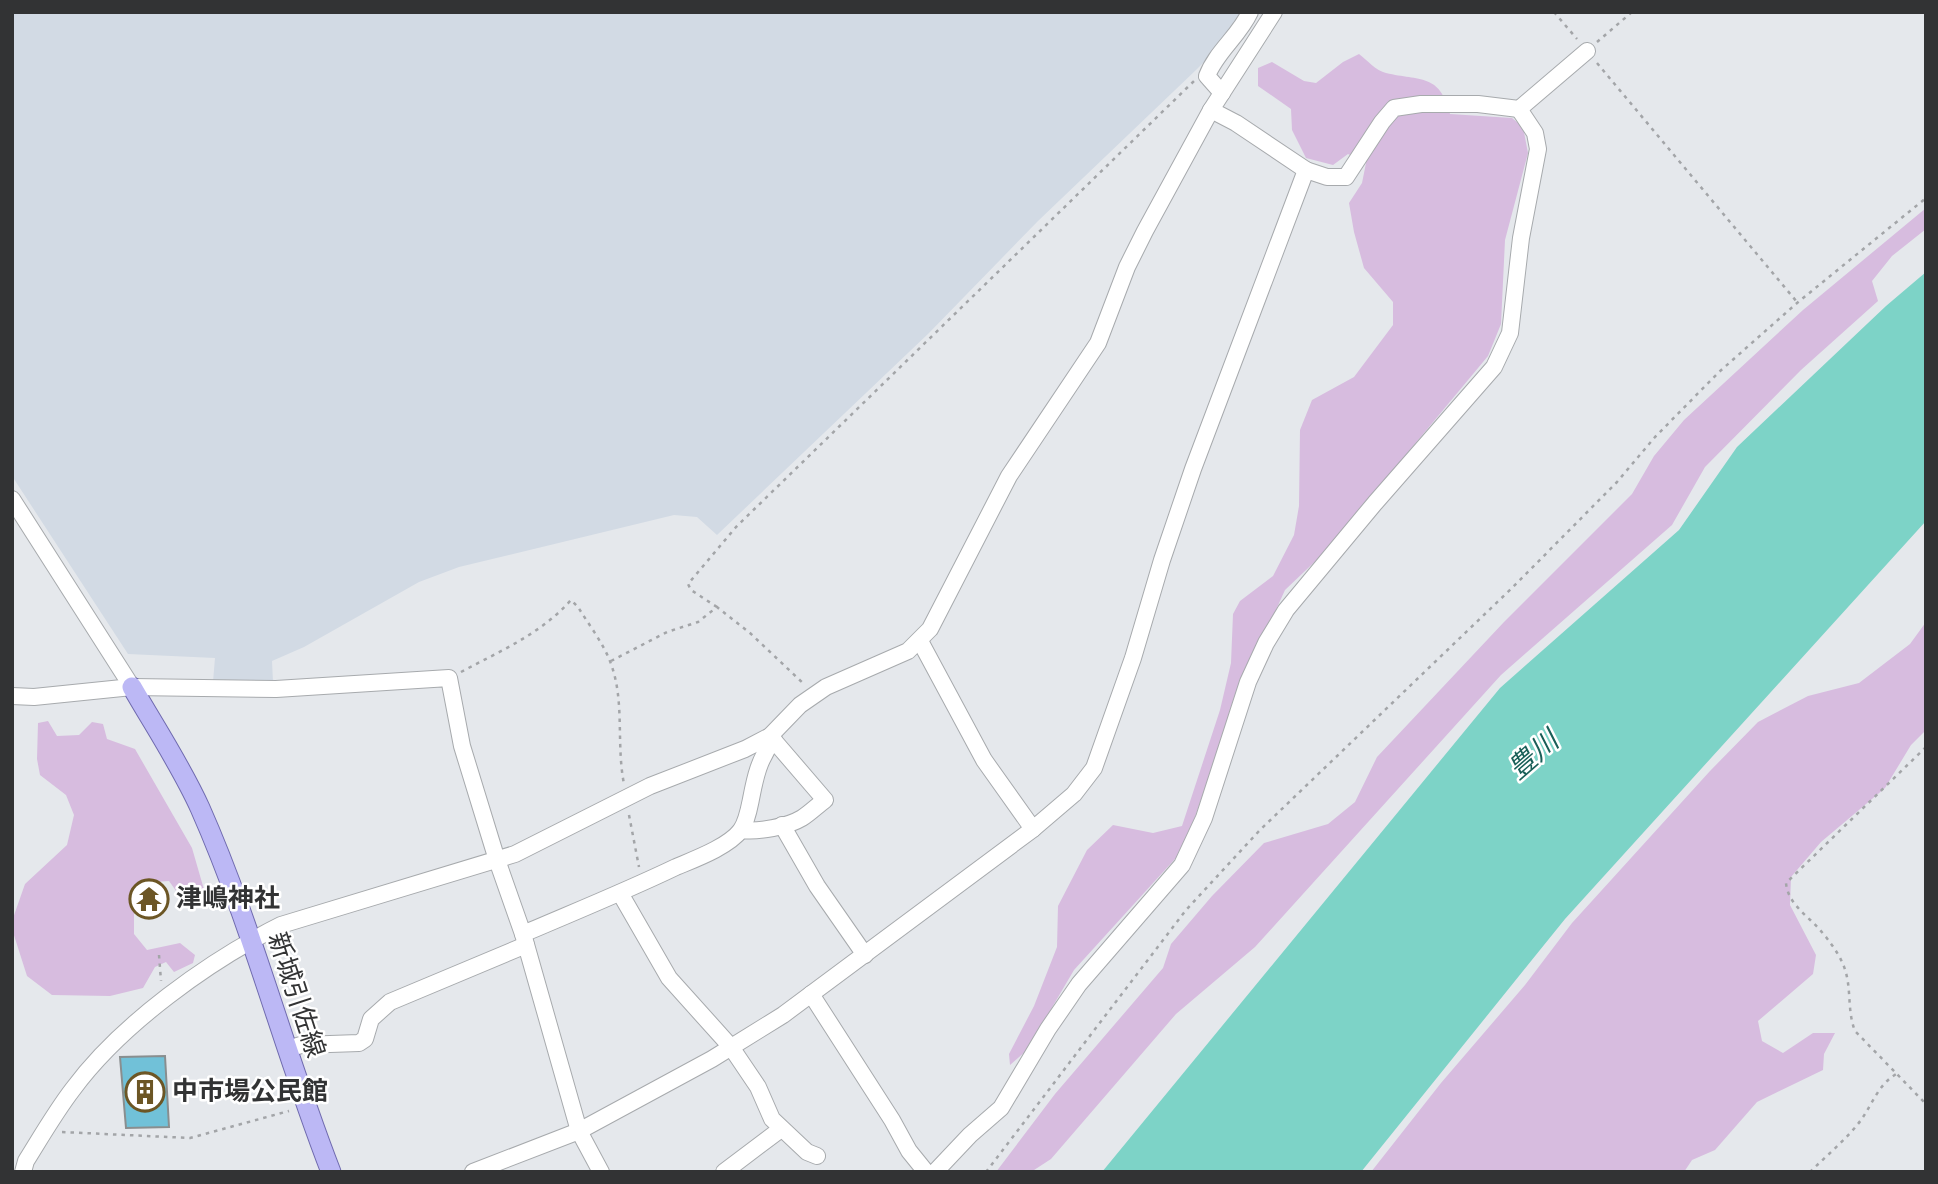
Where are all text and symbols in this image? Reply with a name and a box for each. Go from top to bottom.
water label: 豊川 [1502,724,1567,785]
temple icon: 津嶋神社 [128,878,170,920]
place label: 津嶋神社 [176,884,280,912]
street label: 新城引佐線 [264,929,329,1061]
building icon: 中市場公民館 [124,1071,166,1113]
place label: 中市場公民館 [172,1077,328,1105]

